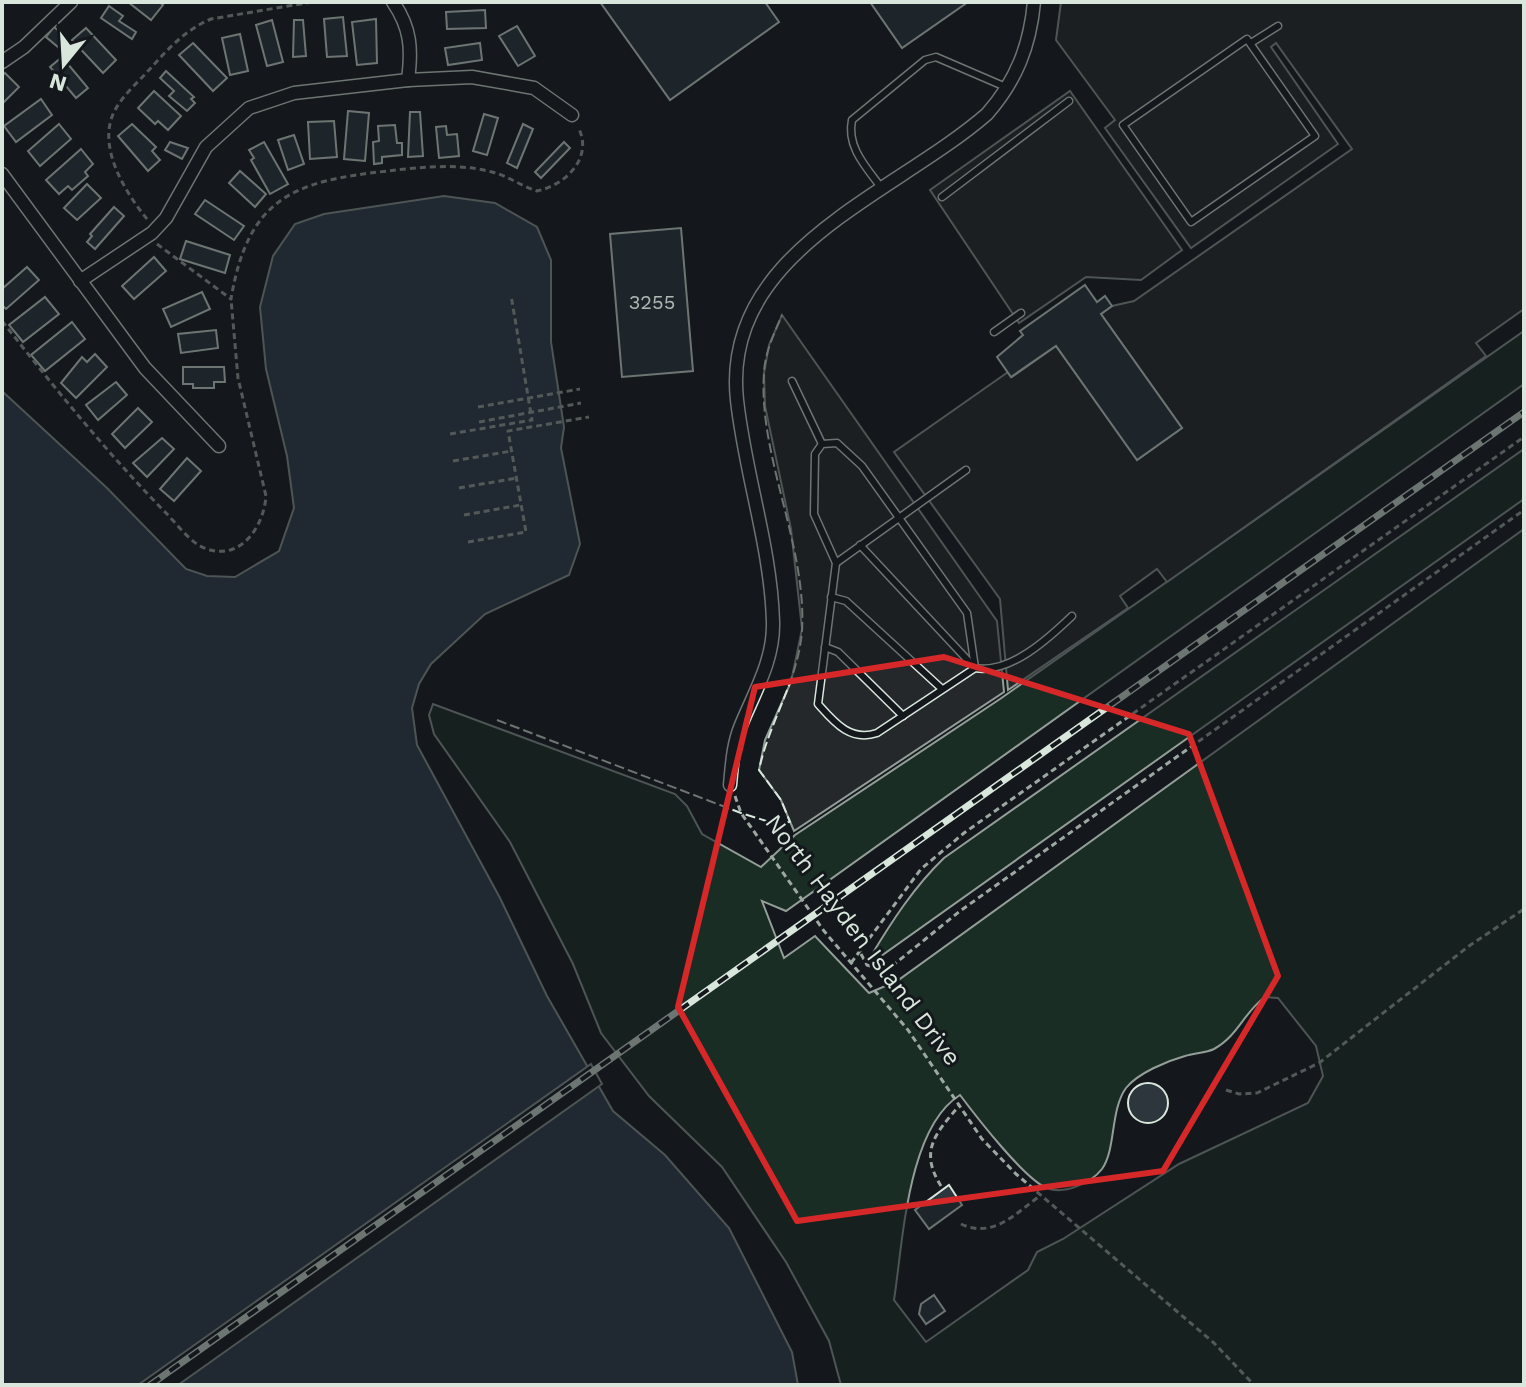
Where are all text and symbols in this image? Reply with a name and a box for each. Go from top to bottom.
north arrow [24,24,104,104]
text: N [46,68,70,97]
house number: 3255 [629,290,675,314]
street label: North Hayden Island Drive [759,809,967,1071]

